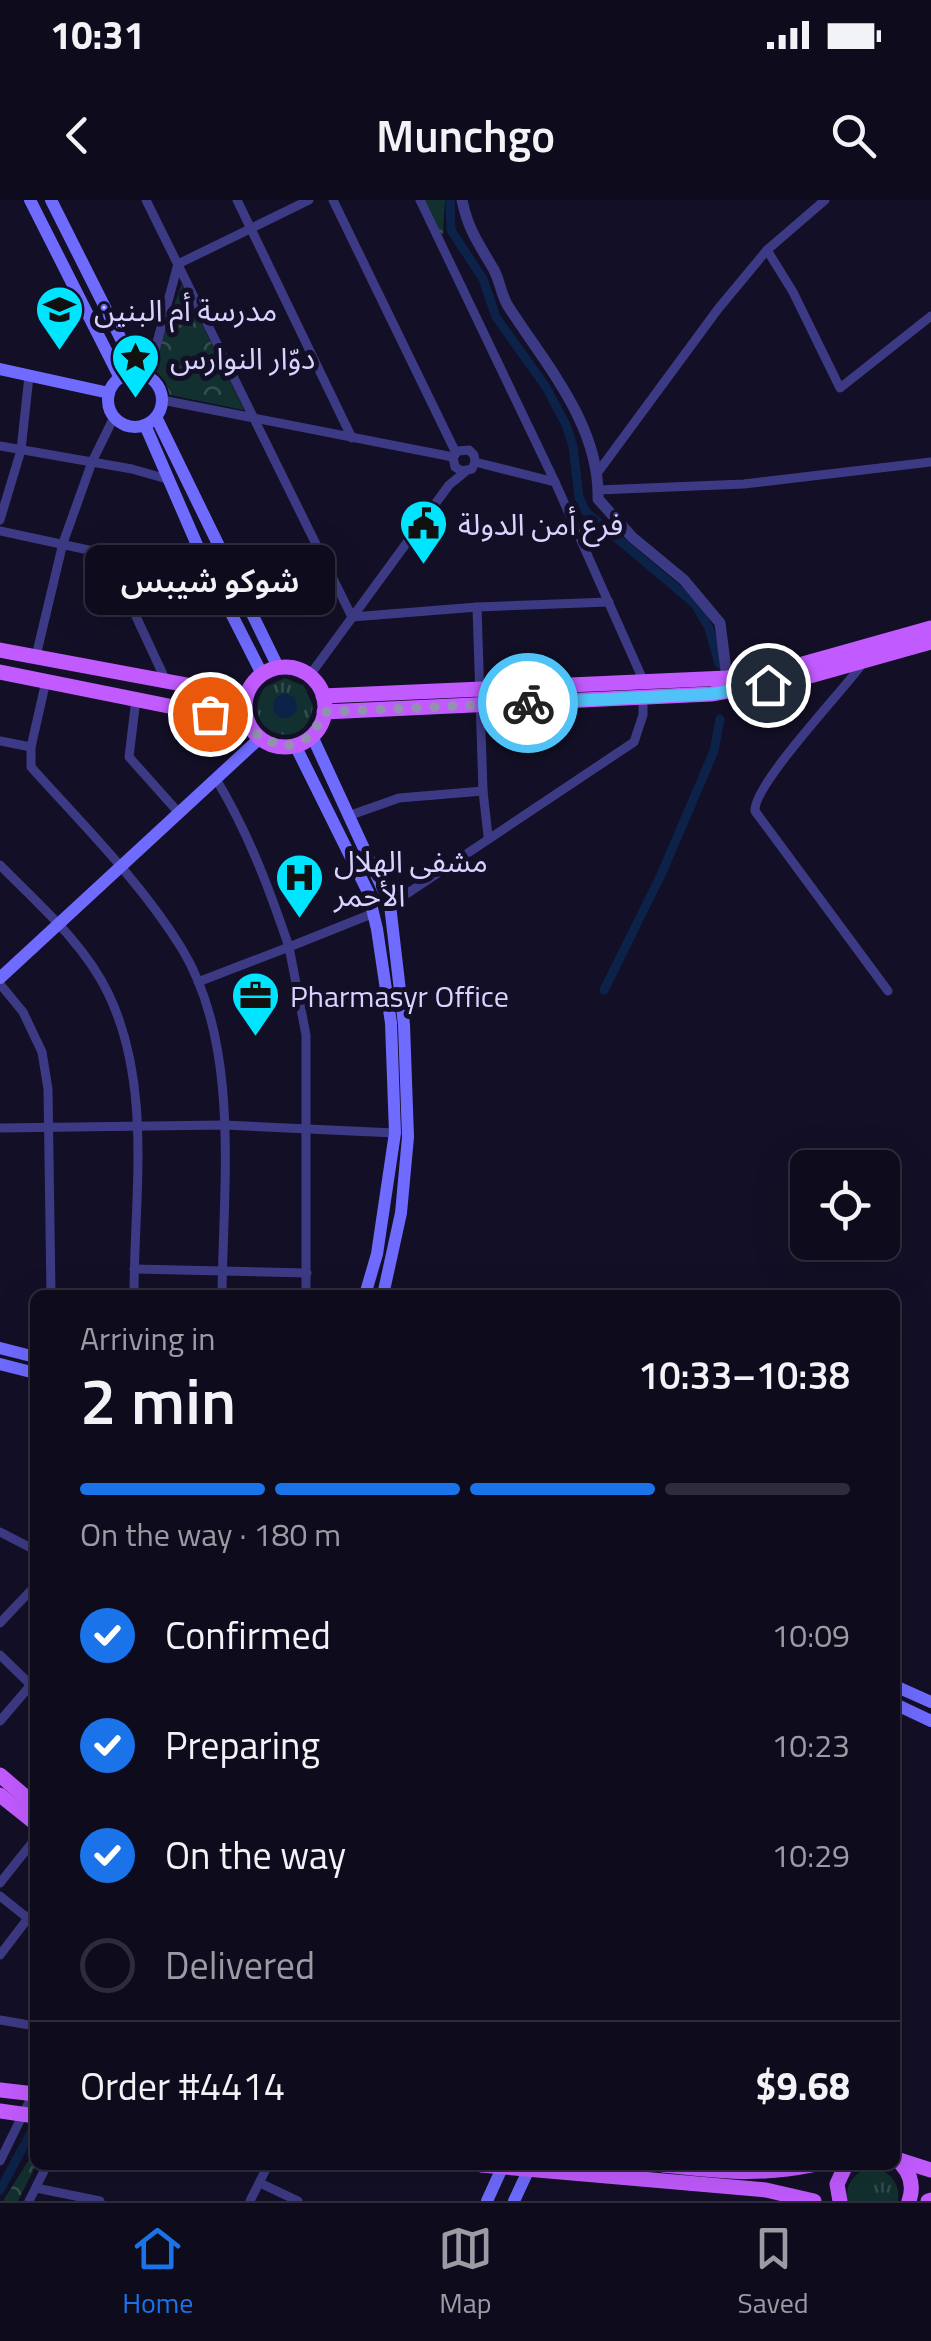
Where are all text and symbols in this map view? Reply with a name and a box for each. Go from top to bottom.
text: 10:31 [50,6,145,64]
text: Munchgo [376,101,555,169]
icon: back [50,108,105,163]
icon: search [826,108,881,163]
school or university icon: مدرسة أم البنين [33,284,85,352]
place label: مدرسة أم البنين [94,287,277,333]
place icon: دوّار النوارس [109,332,161,400]
place label: دوّار النوارس [170,335,315,381]
public building icon: فرع أمن الدولة [397,498,449,566]
place label: فرع أمن الدولة [458,501,623,547]
callout: شوكو شيبس [85,544,335,614]
text: شوكو شيبس [121,556,299,604]
pin [726,643,811,728]
courier [478,653,578,753]
icon: home [741,658,796,713]
pin [168,672,253,757]
icon: bike [501,676,556,731]
icon: bag [183,687,238,742]
place label: مشفى الهلال الأحمر [333,838,488,918]
hospital icon: مشفى الهلال الأحمر [273,852,325,920]
office icon: Pharmasyr Office [229,970,281,1038]
place label: Pharmasyr Office [290,973,509,1019]
map controls [790,1150,900,1260]
button: locate [790,1150,900,1260]
text: Arriving in [80,1314,216,1362]
text: 10:33–10:38 [638,1346,850,1404]
text: 2 min [80,1350,236,1449]
text: On the way · 180 m [80,1510,341,1558]
text: Confirmed [165,1606,331,1664]
icon: check [80,1608,135,1663]
text: 10:09 [771,1611,850,1659]
text: Preparing [165,1716,320,1774]
icon: check [80,1718,135,1773]
text: 10:23 [771,1721,850,1769]
text: On the way [165,1826,346,1884]
icon: check [80,1828,135,1883]
text: 10:29 [771,1831,850,1879]
text: Delivered [165,1936,315,1994]
text: Order #4414 [80,2057,285,2115]
text: $9.68 [755,2057,850,2115]
tab: Home [122,2221,193,2324]
tab: Map [438,2221,493,2324]
tab: Saved [737,2221,809,2324]

